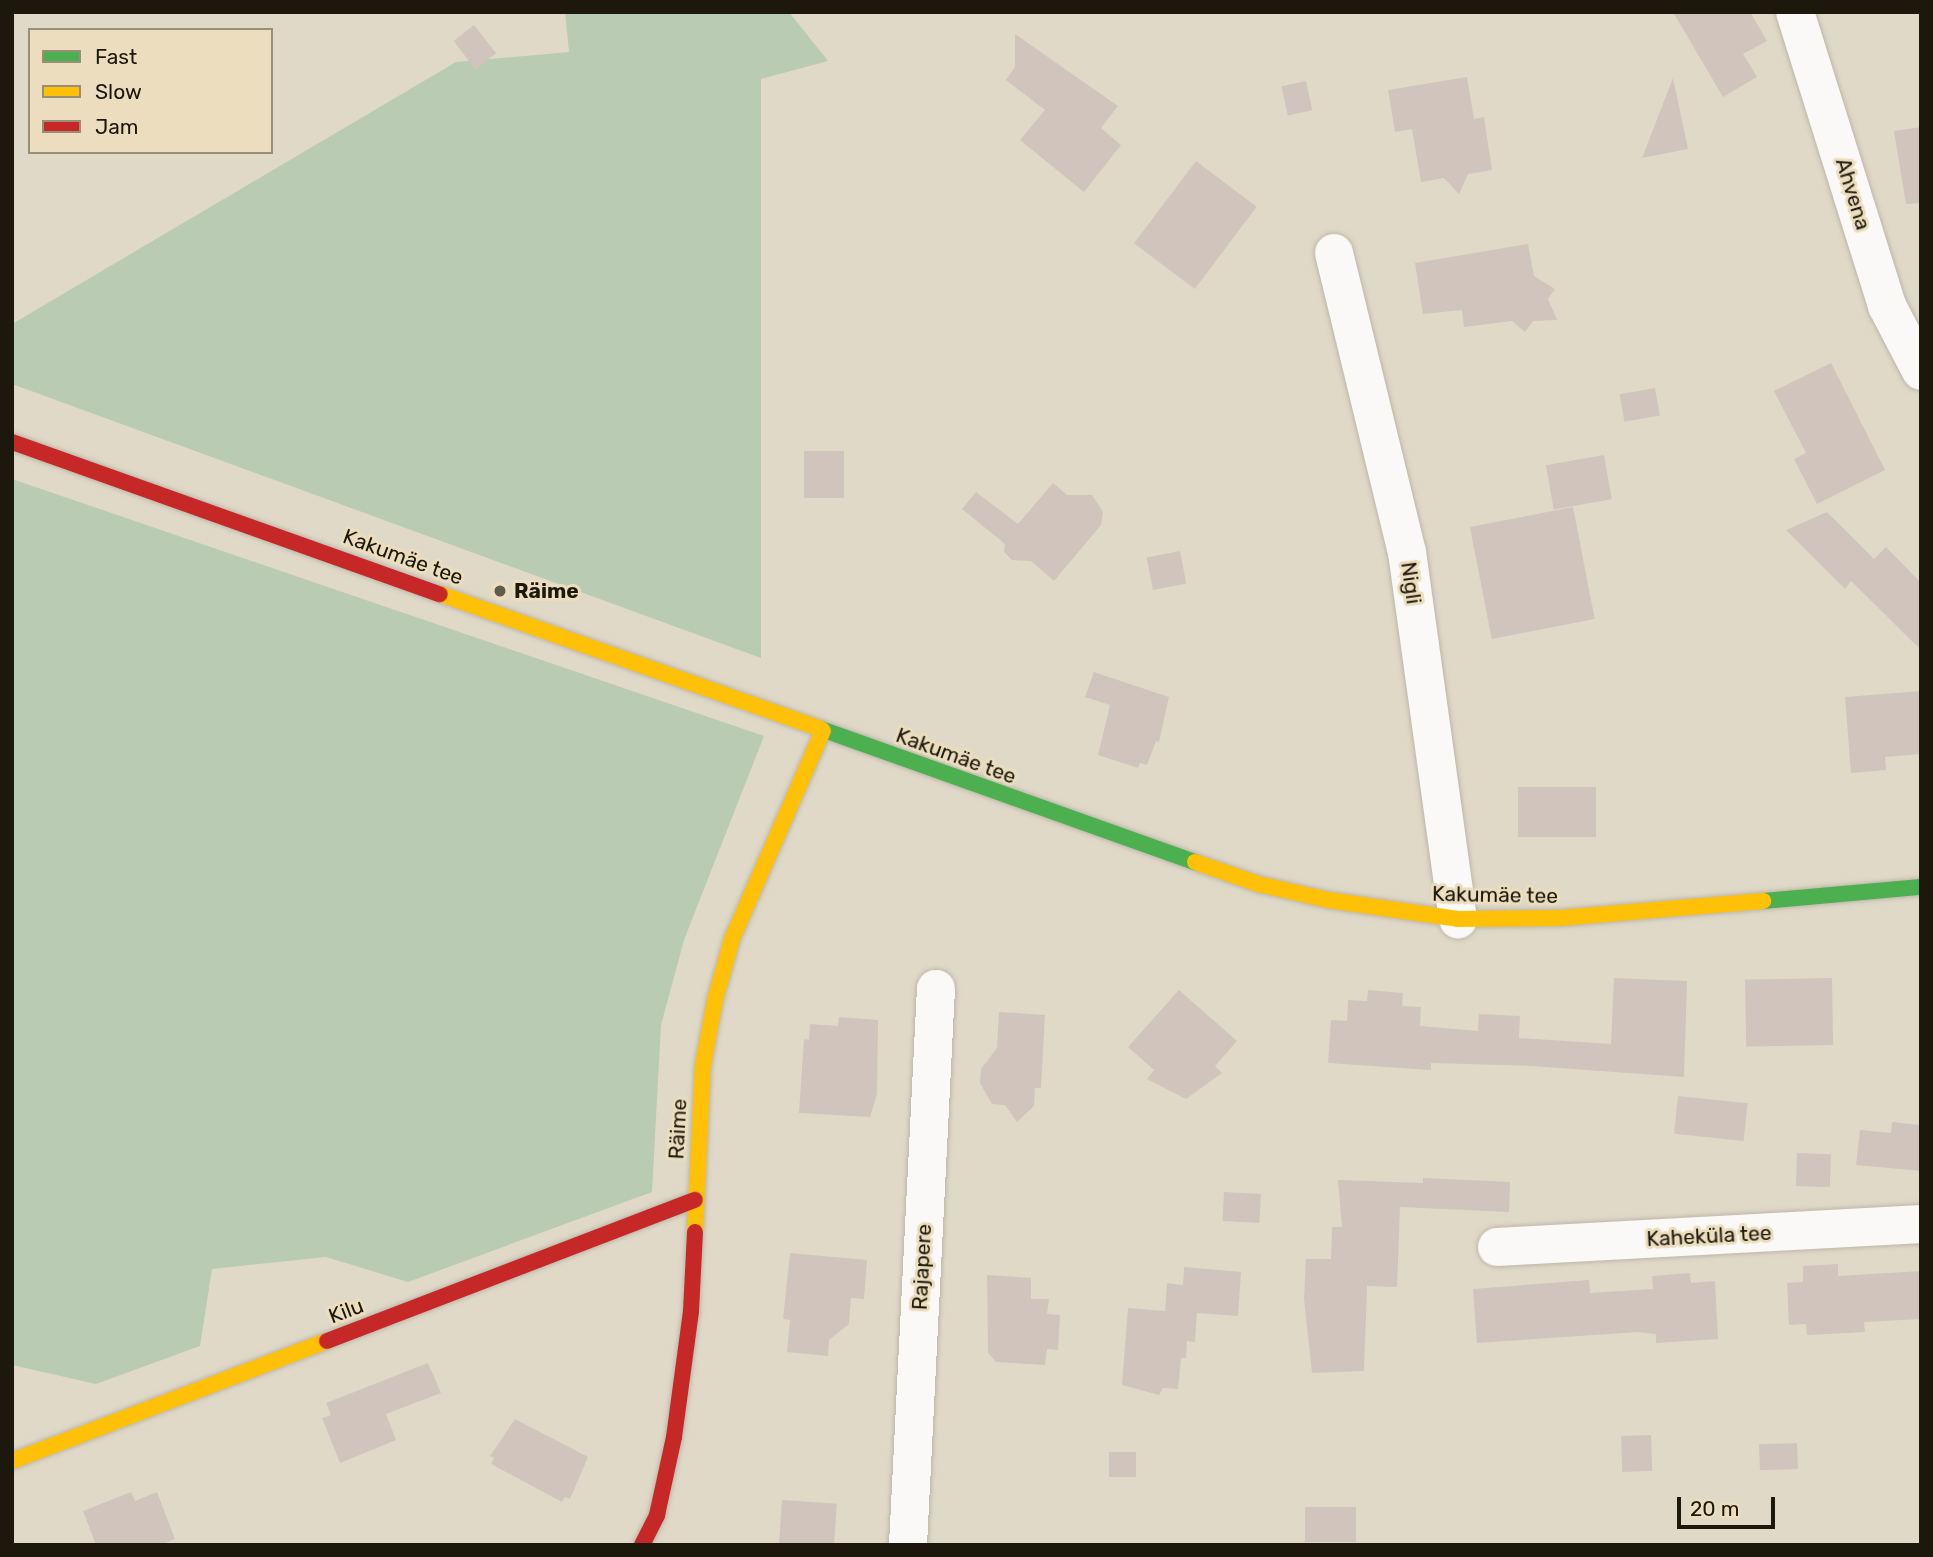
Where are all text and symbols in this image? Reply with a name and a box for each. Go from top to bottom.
legend [28,28,273,154]
text: Fast [95,44,137,69]
text: Slow [95,79,142,104]
text: Jam [95,114,139,139]
street label: Ahvena [1830,155,1876,233]
street label: Kakumäe tee [339,524,467,590]
street label: Nigli [1396,560,1426,606]
place label: Räime [514,578,579,604]
marker: Räime [492,583,508,599]
street label: Kakumäe tee [892,723,1020,789]
street label: Kakumäe tee [1432,881,1558,909]
street label: Räime [664,1098,692,1160]
street label: Kaheküla tee [1646,1220,1772,1252]
street label: Rajapere [907,1223,937,1311]
street label: Kilu [325,1293,367,1329]
scale bar [1681,1484,1779,1528]
text: 20 m [1690,1496,1739,1521]

